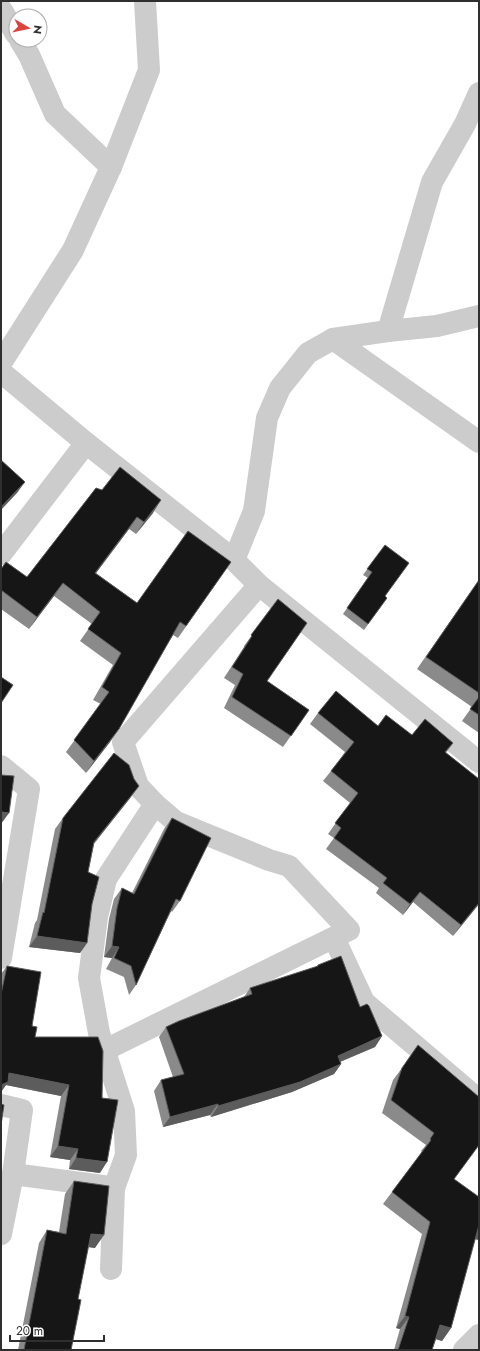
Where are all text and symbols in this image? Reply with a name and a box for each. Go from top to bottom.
north arrow [8,8,48,48]
text: N [29,24,46,35]
scale bar [10,1317,104,1343]
text: 20 m [16,1322,43,1340]

